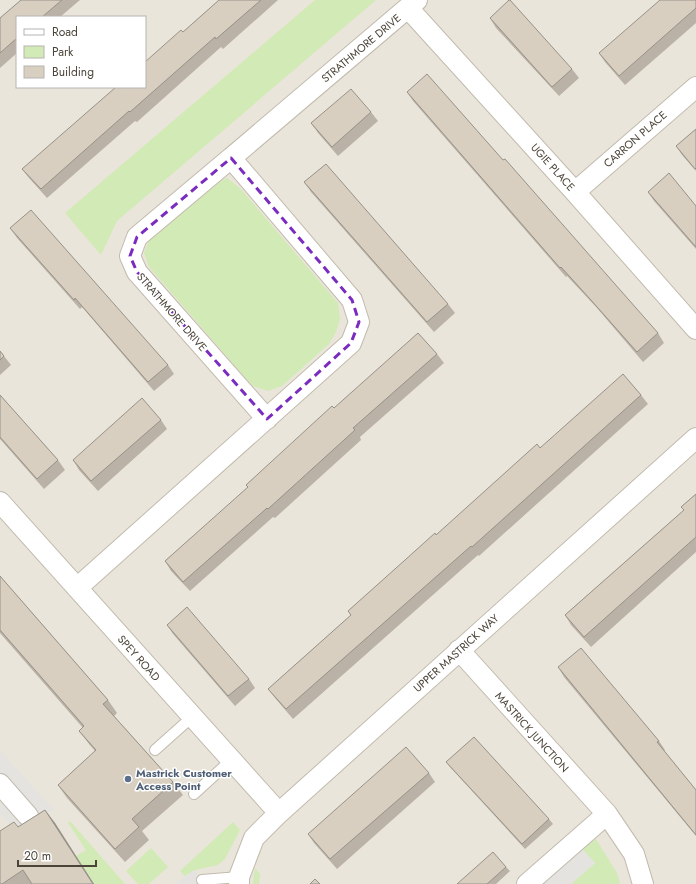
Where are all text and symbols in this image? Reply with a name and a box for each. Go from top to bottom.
street label: STRATHMORE DRIVE [318,10,404,86]
legend [16,16,146,88]
text: Road [52,23,78,41]
text: Park [52,43,74,61]
text: Building [52,63,94,81]
street label: CARRON PLACE [600,107,670,171]
street label: UGIE PLACE [527,140,579,194]
street label: STRATHMORE DRIVE [133,269,211,355]
street label: UPPER MASTRICK WAY [410,610,503,696]
street label: SPEY ROAD [114,632,164,685]
street label: MASTRICK JUNCTION [491,688,573,776]
place label: Mastrick Customer Access Point [135,765,232,794]
marker: Mastrick Customer Access Point [123,774,133,784]
scale bar [18,842,96,868]
text: 20 m [24,847,51,865]

